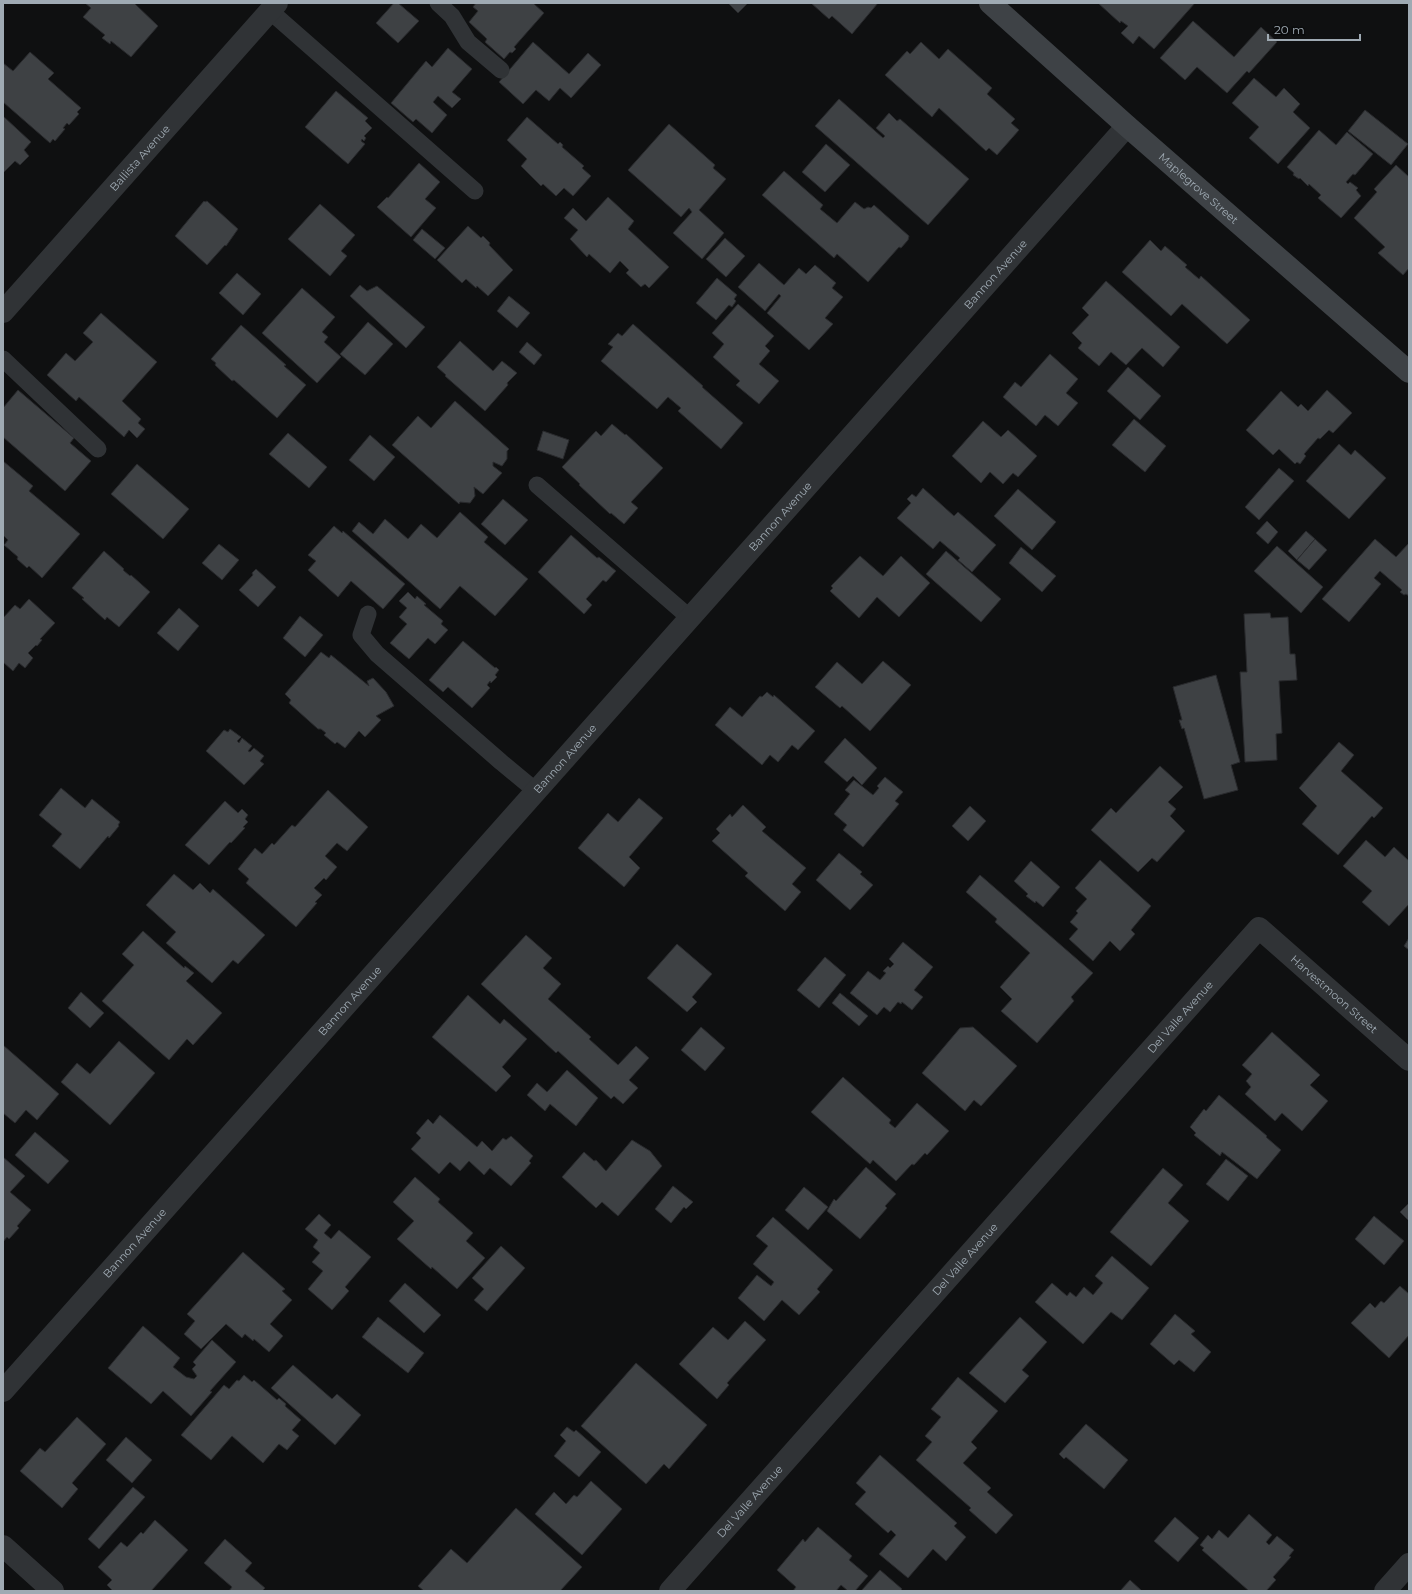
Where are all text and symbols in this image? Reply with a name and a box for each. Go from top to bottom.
scale bar [1268,16,1360,42]
text: 20 m [1274,22,1305,37]
street label: Ballista Avenue [106,121,173,194]
street label: Maplegrove Street [1156,150,1242,227]
street label: Bannon Avenue [961,236,1030,312]
street label: Bannon Avenue [746,478,815,554]
street label: Bannon Avenue [530,721,600,796]
street label: Harvestmoon Street [1288,952,1381,1037]
street label: Bannon Avenue [315,963,385,1039]
street label: Del Valle Avenue [1144,977,1216,1056]
street label: Bannon Avenue [100,1205,169,1281]
street label: Del Valle Avenue [929,1220,1001,1298]
street label: Del Valle Avenue [714,1462,786,1540]

